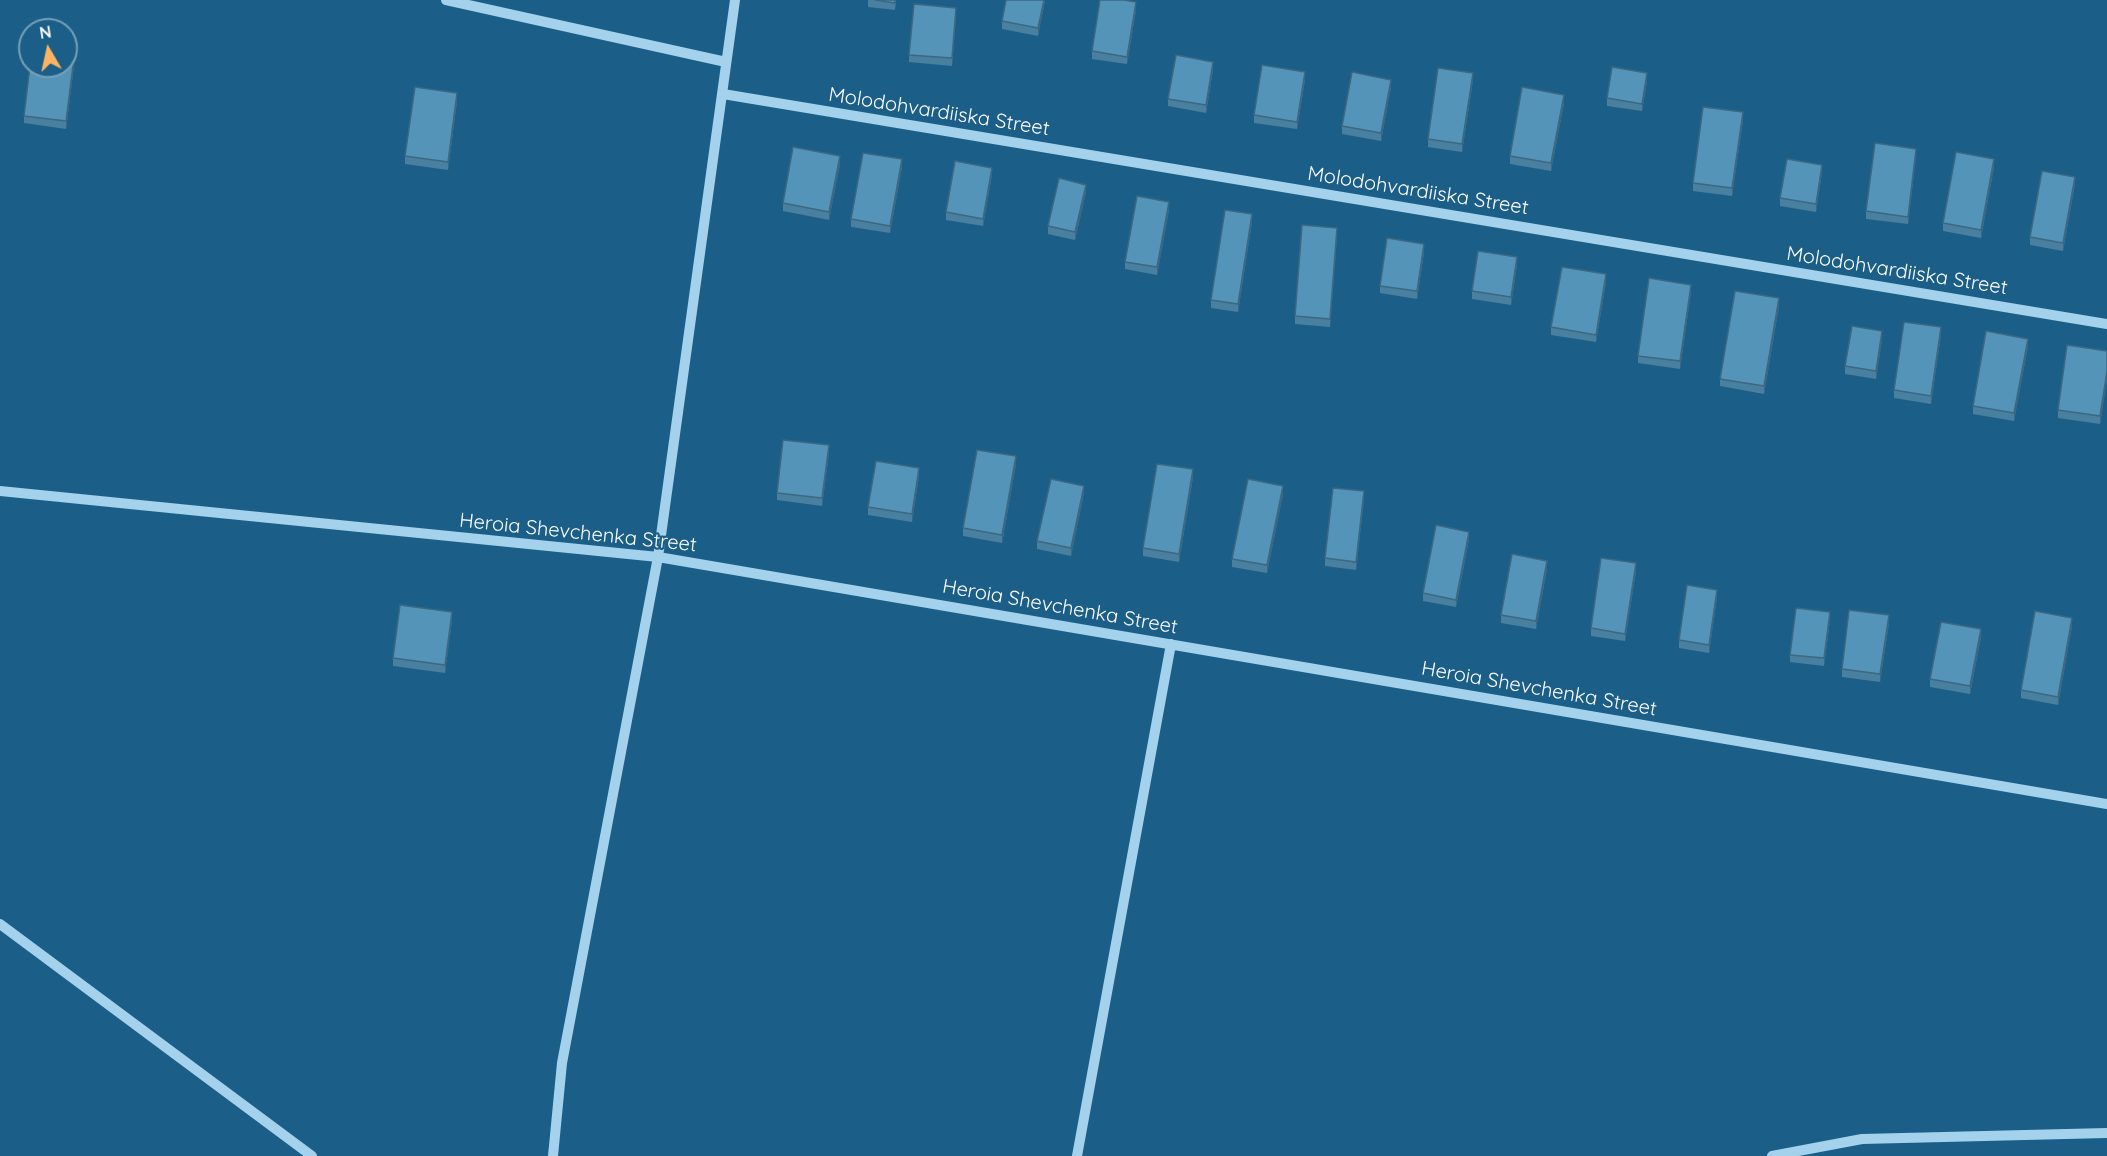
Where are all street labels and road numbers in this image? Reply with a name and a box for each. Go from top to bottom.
street label: Molodohvardiiska Street [827,83,1051,141]
street label: Molodohvardiiska Street [1306,162,1530,220]
street label: Molodohvardiiska Street [1785,242,2009,300]
street label: Heroia Shevchenka Street [458,509,698,557]
street label: Heroia Shevchenka Street [940,574,1180,640]
street label: Heroia Shevchenka Street [1419,656,1659,722]

